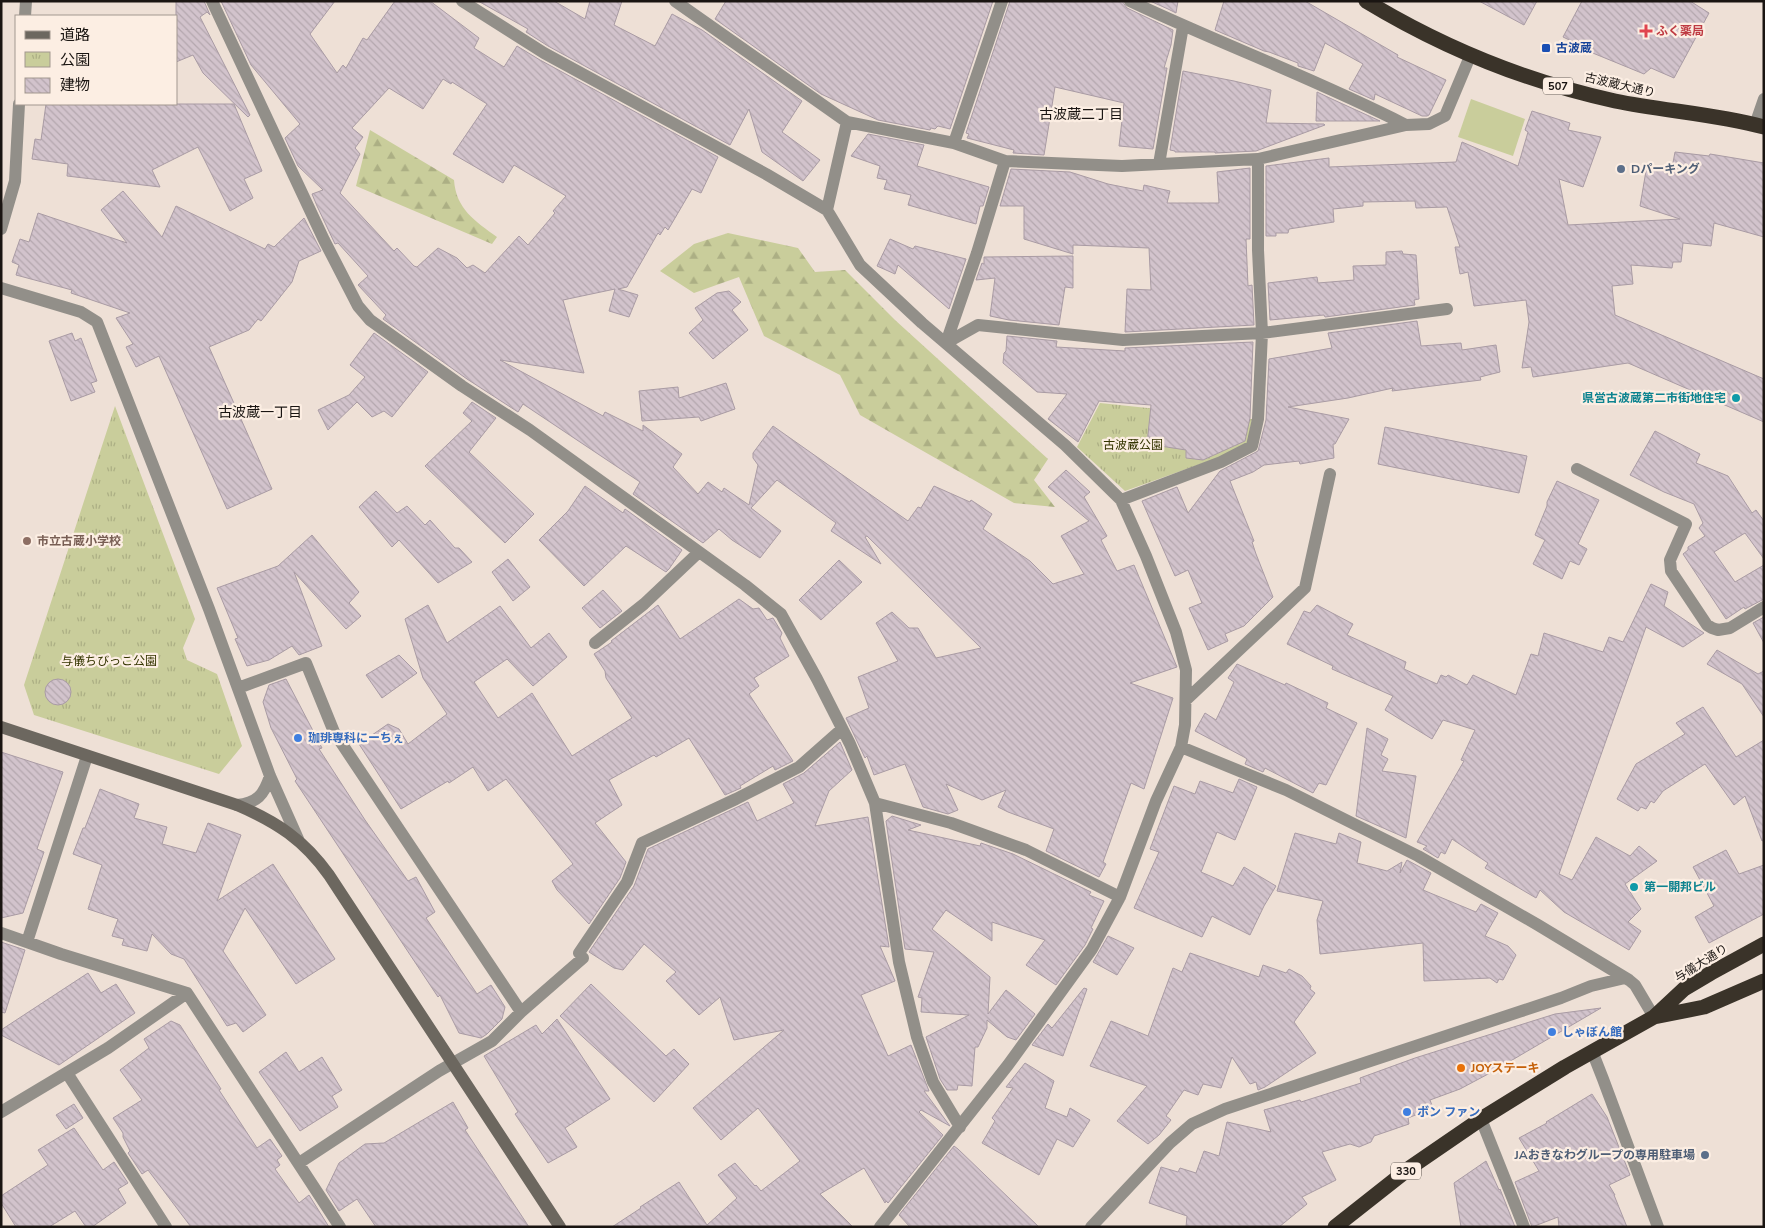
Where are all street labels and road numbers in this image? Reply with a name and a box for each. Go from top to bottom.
street label: 古波蔵大通り [1583,69,1657,101]
road number: 507 [1543,78,1573,94]
street label: 与儀大通り [1671,940,1731,986]
road number: 330 [1391,1162,1421,1180]

